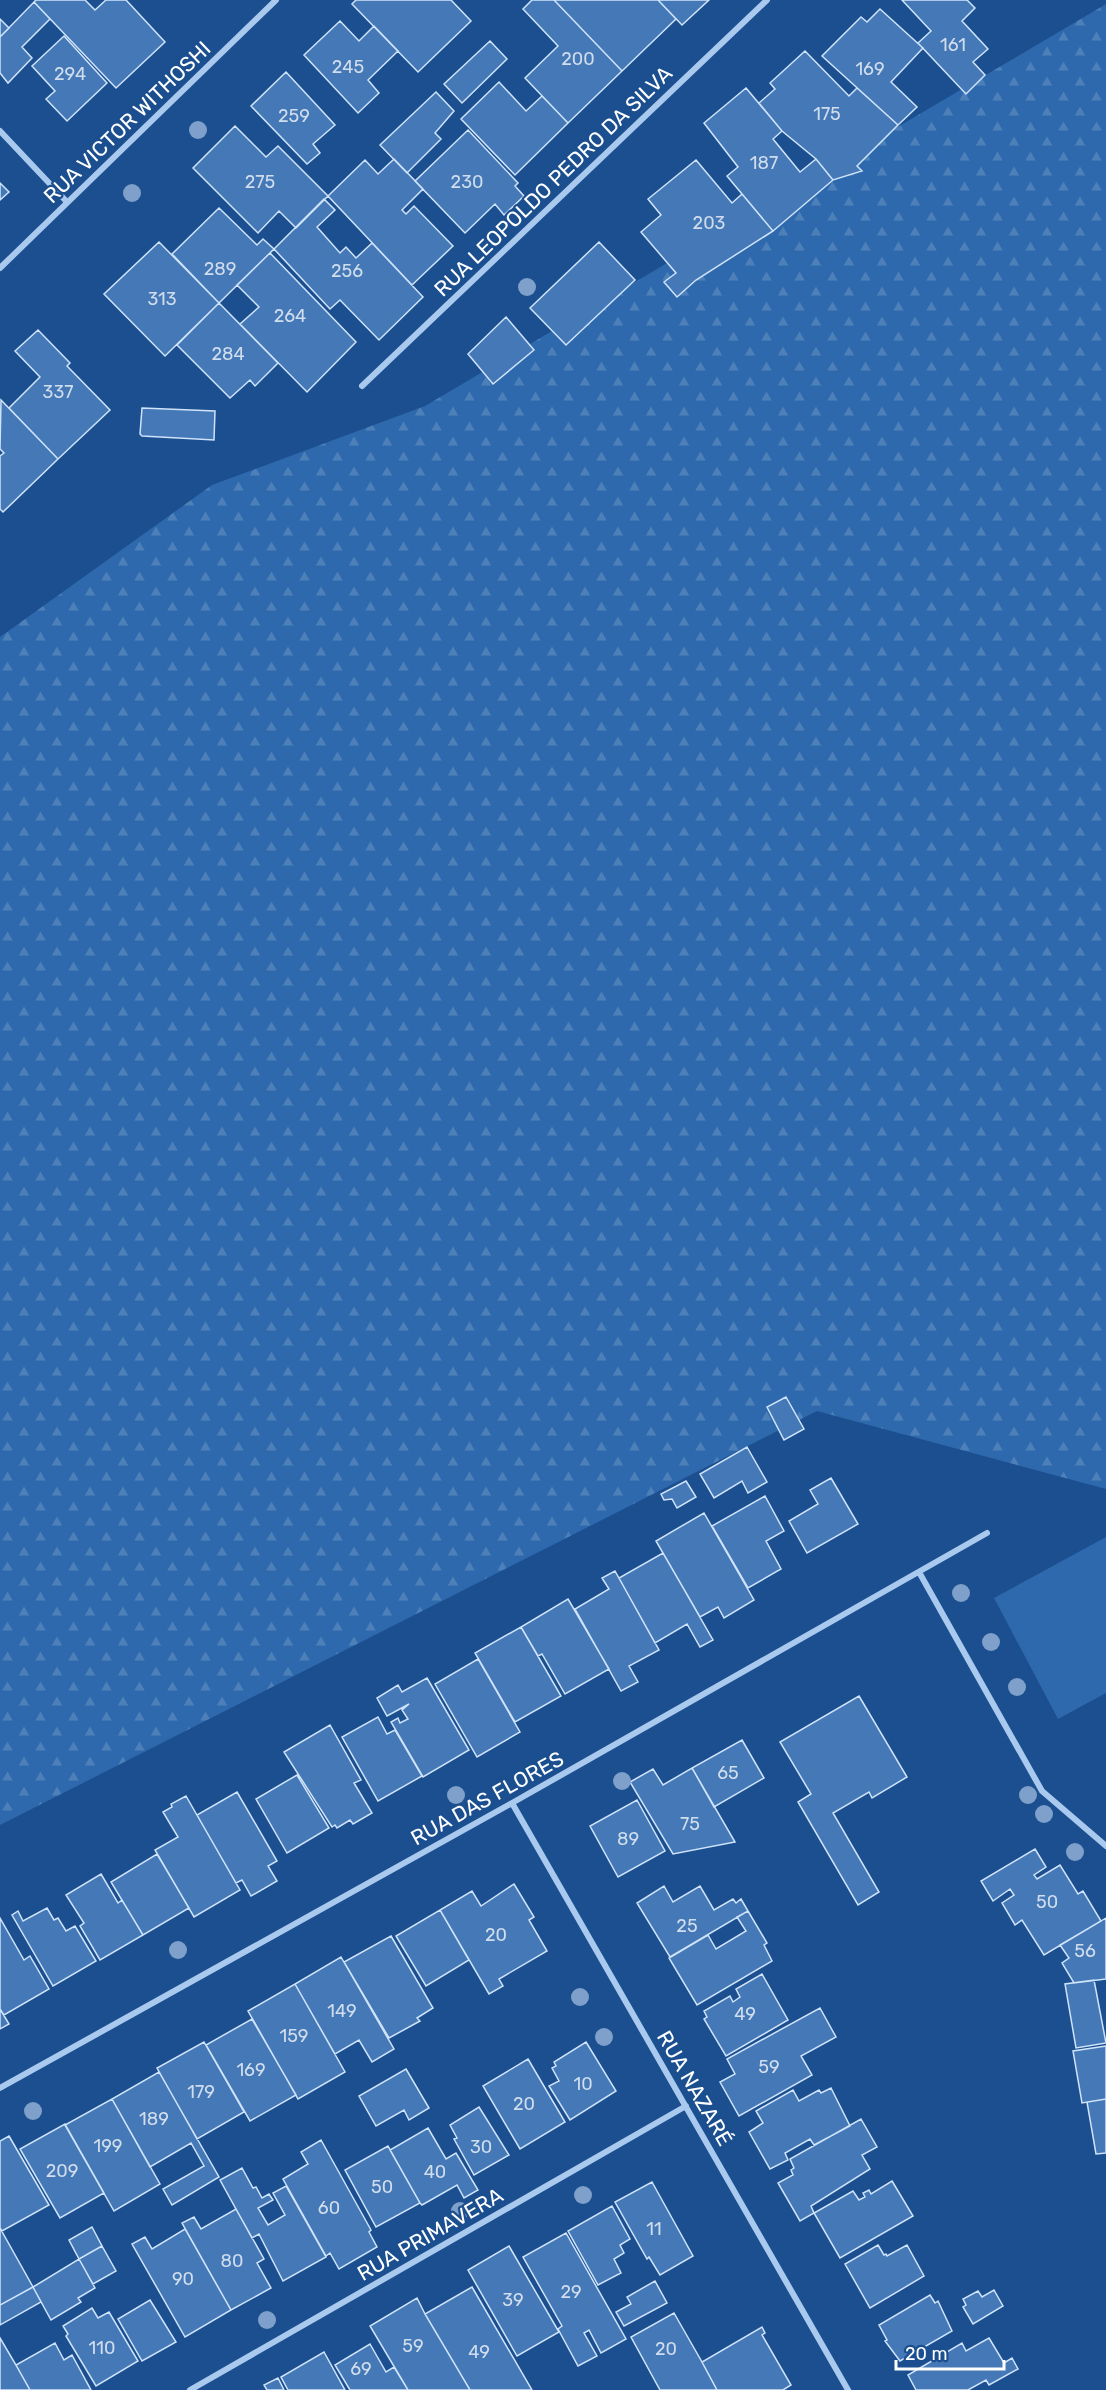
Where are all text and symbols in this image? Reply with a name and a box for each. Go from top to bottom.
house number: 161 [940,34,966,56]
street label: RUA VICTOR WITHOSHI [38,36,216,208]
house number: 200 [561,48,595,70]
house number: 245 [332,56,364,78]
house number: 169 [855,58,885,80]
street label: RUA LEOPOLDO PEDRO DA SILVA [429,61,677,301]
house number: 294 [54,63,86,85]
house number: 175 [813,103,841,125]
house number: 259 [278,105,310,127]
house number: 187 [750,152,778,174]
house number: 275 [245,171,275,193]
house number: 230 [451,171,483,193]
house number: 203 [693,212,725,234]
house number: 289 [204,258,236,280]
house number: 256 [331,260,363,282]
house number: 313 [147,288,177,310]
house number: 264 [274,305,306,327]
house number: 284 [211,343,245,365]
house number: 337 [43,381,73,403]
street label: RUA DAS FLORES [406,1746,568,1850]
house number: 65 [717,1762,739,1784]
house number: 75 [680,1813,700,1835]
house number: 89 [617,1828,639,1850]
house number: 50 [1036,1891,1058,1913]
house number: 25 [676,1915,698,1937]
house number: 20 [485,1924,507,1946]
house number: 56 [1074,1940,1096,1962]
house number: 149 [327,2000,357,2022]
house number: 49 [734,2003,756,2025]
house number: 159 [279,2025,309,2047]
street label: RUA NAZARÉ [652,2026,738,2150]
house number: 59 [758,2056,780,2078]
house number: 169 [236,2059,266,2081]
house number: 10 [573,2073,593,2095]
house number: 179 [187,2081,215,2103]
house number: 20 [513,2093,535,2115]
house number: 189 [139,2108,169,2130]
house number: 199 [93,2135,123,2157]
house number: 30 [470,2136,492,2158]
house number: 209 [46,2160,78,2182]
house number: 40 [424,2161,446,2183]
house number: 50 [371,2176,393,2198]
street label: RUA PRIMAVERA [353,2182,507,2286]
house number: 60 [318,2197,340,2219]
house number: 11 [646,2218,662,2240]
house number: 80 [221,2250,243,2272]
house number: 90 [172,2268,194,2290]
house number: 29 [560,2281,582,2303]
house number: 39 [502,2289,524,2311]
scale bar [896,2333,1004,2371]
house number: 59 [402,2335,424,2357]
house number: 110 [89,2337,115,2359]
house number: 20 [655,2338,677,2360]
house number: 49 [468,2341,490,2363]
text: 20 m [905,2343,947,2365]
house number: 69 [350,2358,372,2380]

